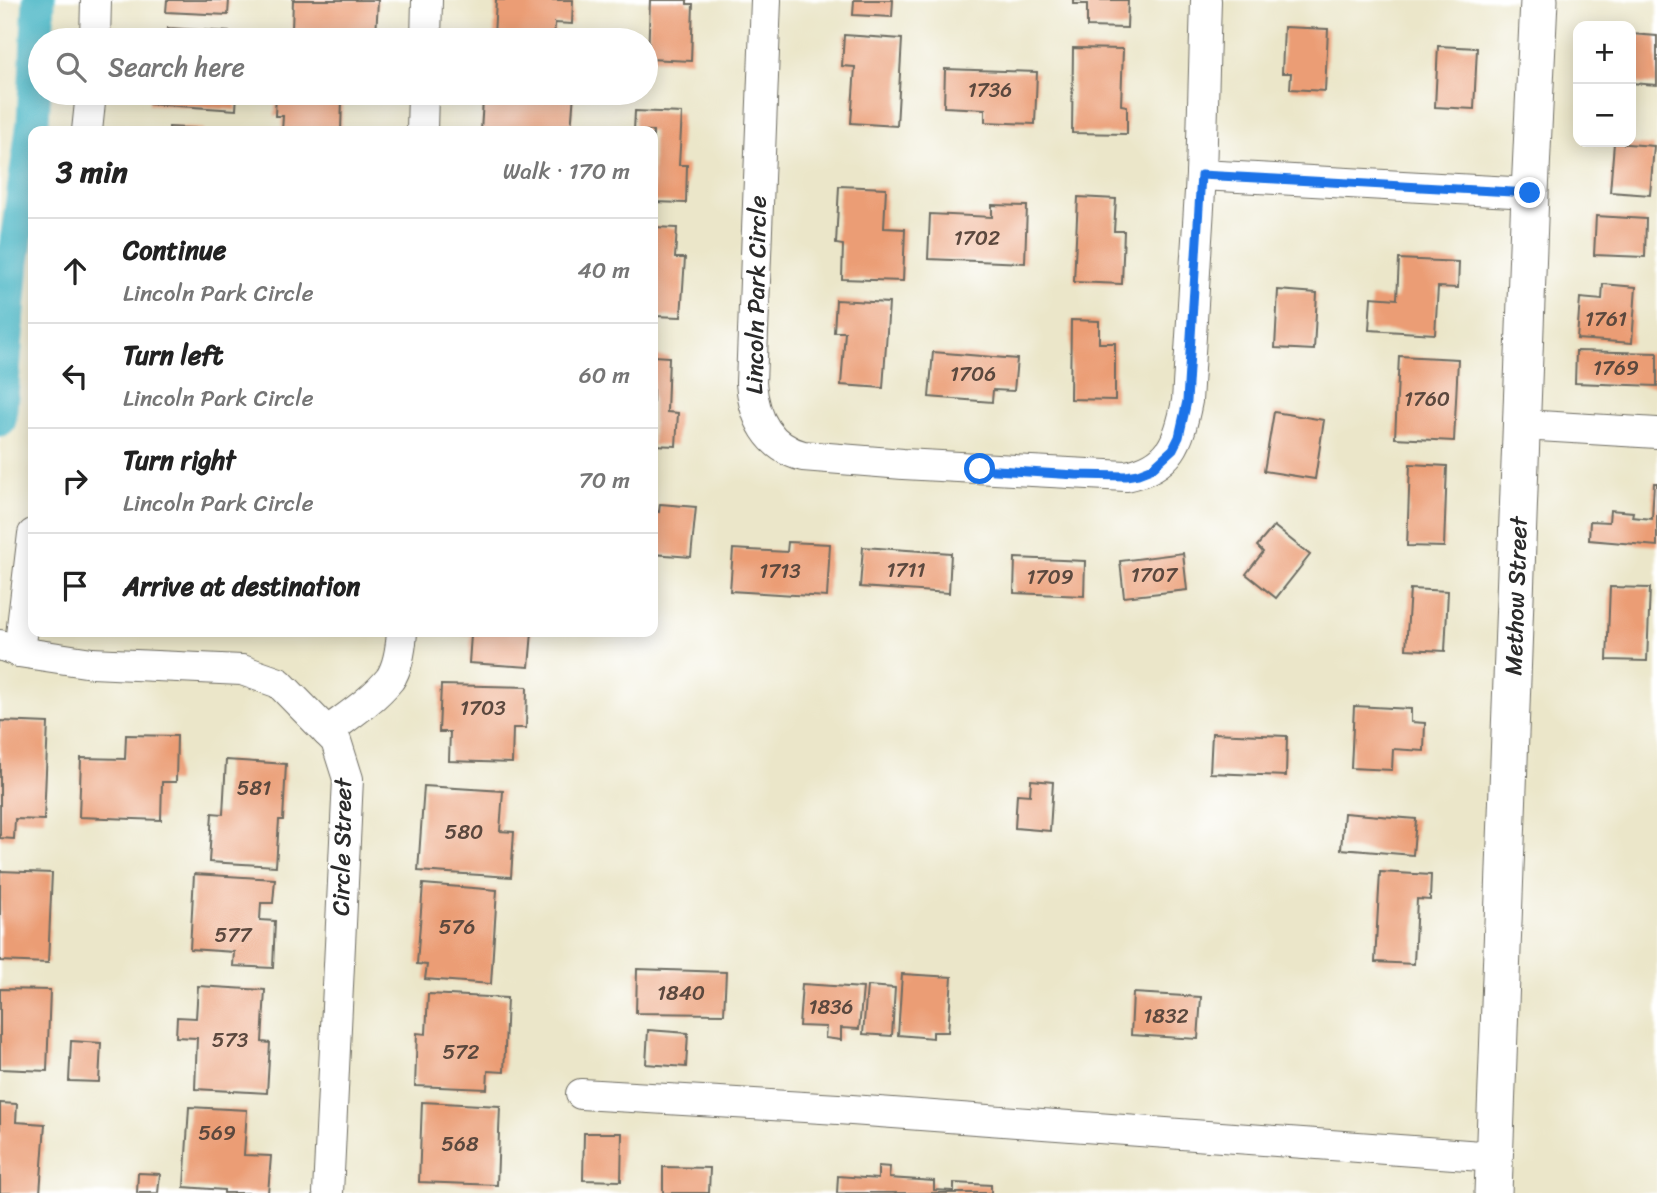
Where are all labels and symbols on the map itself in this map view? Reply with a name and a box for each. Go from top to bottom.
house number: 1736 [968,71,1012,109]
route end [1514,177,1545,208]
street label: Lincoln Park Circle [733,195,779,395]
house number: 1702 [954,219,1000,257]
house number: 1761 [1585,300,1627,338]
house number: 1769 [1593,349,1639,387]
house number: 1706 [950,355,996,393]
house number: 1760 [1404,380,1450,418]
route start [964,453,995,484]
street label: Methow Street [1492,515,1540,676]
house number: 1711 [886,551,926,589]
house number: 1713 [759,552,801,590]
house number: 1707 [1131,556,1179,594]
house number: 1709 [1026,558,1074,596]
house number: 1703 [460,689,506,727]
house number: 581 [237,769,271,807]
street label: Circle Street [320,776,364,916]
house number: 580 [445,813,483,851]
house number: 576 [439,908,475,946]
house number: 577 [215,916,253,954]
house number: 1840 [657,974,705,1012]
house number: 1836 [808,988,854,1026]
house number: 1832 [1143,997,1189,1035]
house number: 573 [212,1021,249,1059]
house number: 572 [443,1033,479,1071]
house number: 569 [198,1114,236,1152]
house number: 568 [441,1125,479,1163]

